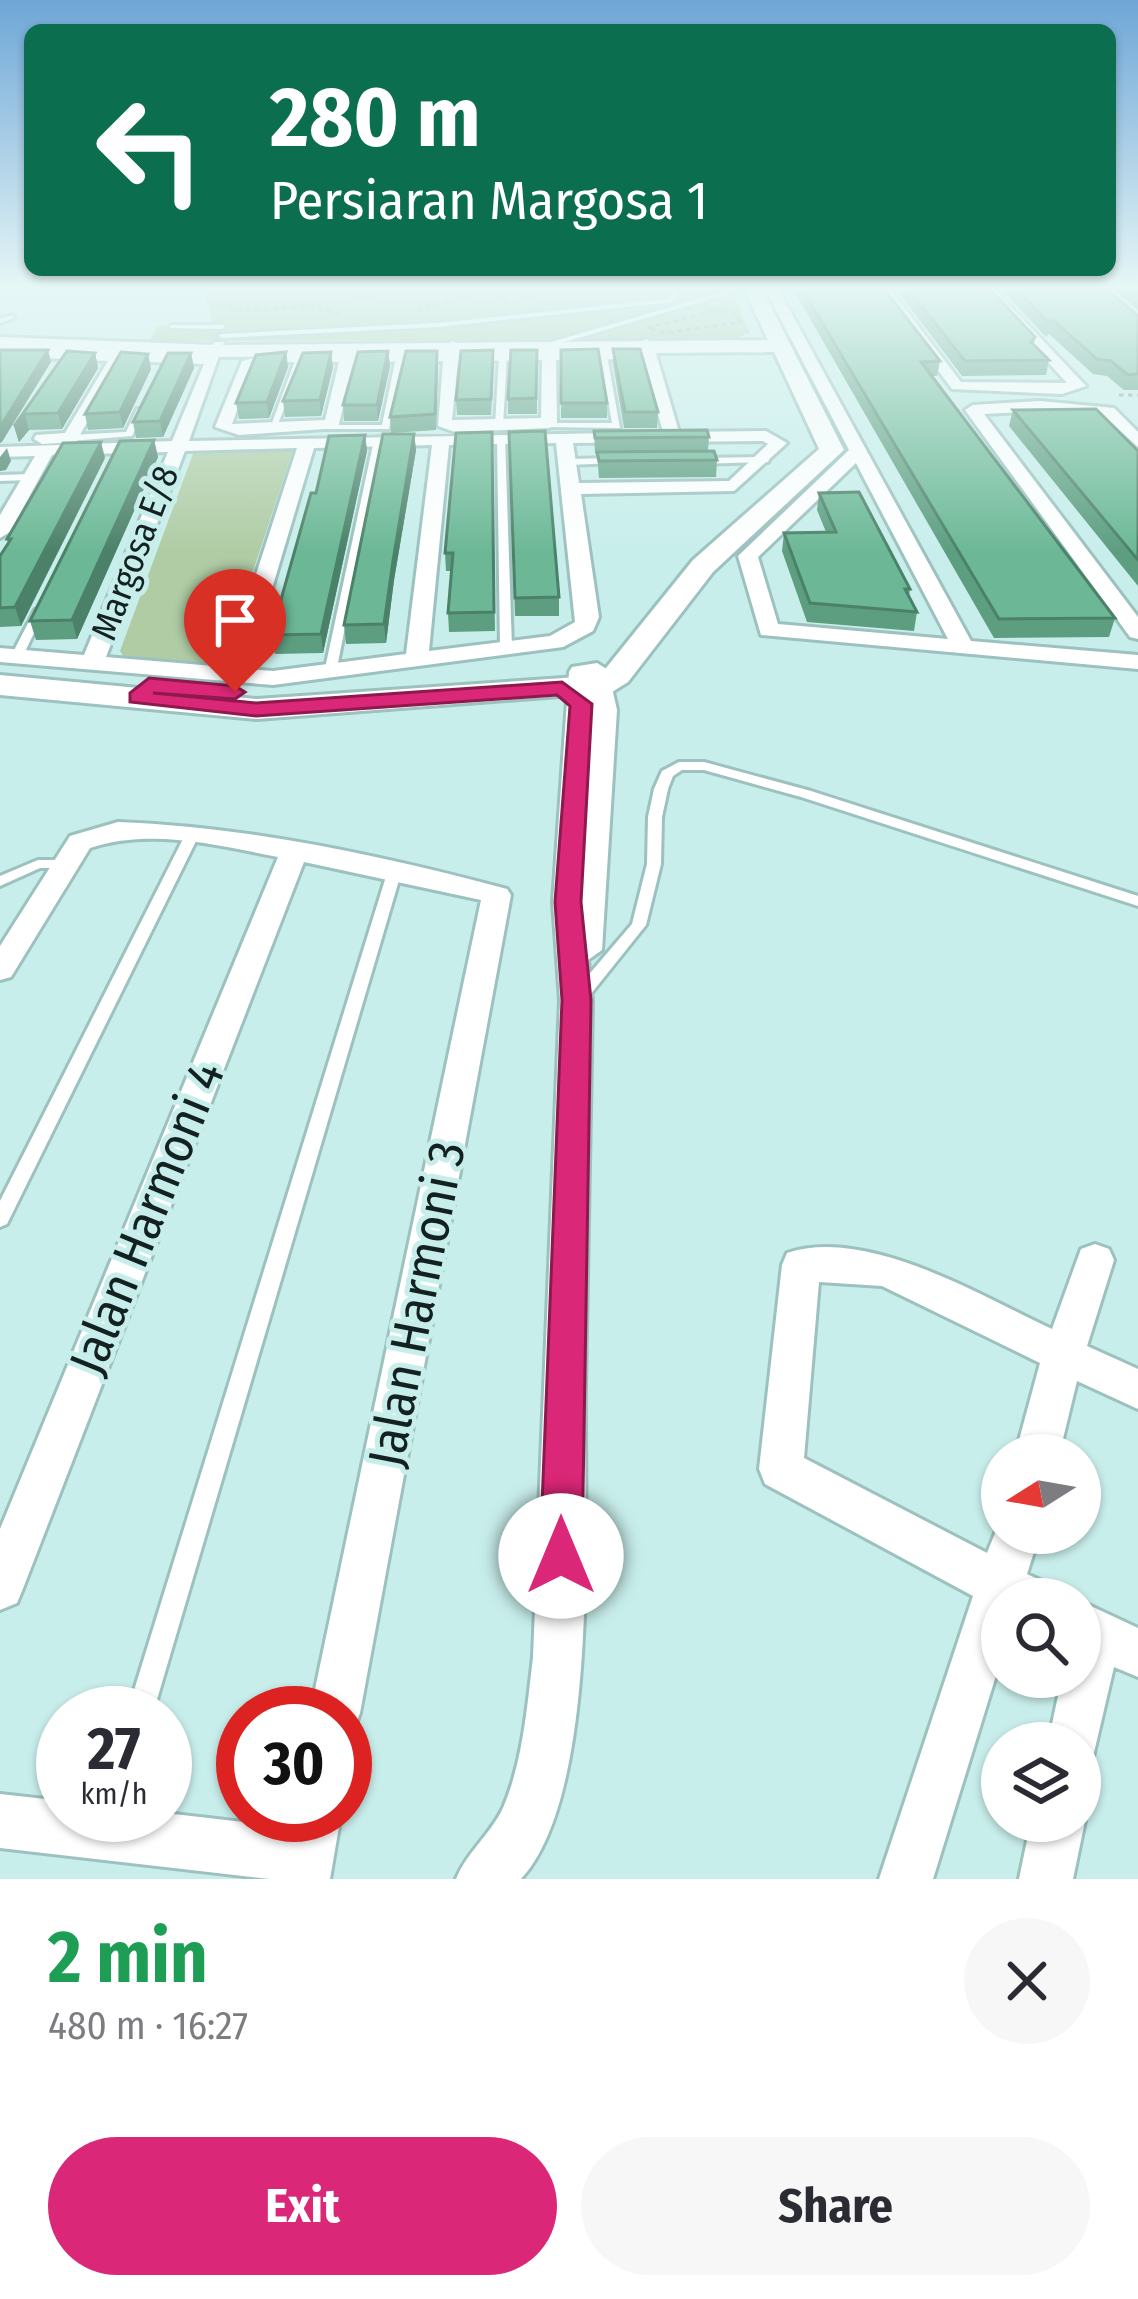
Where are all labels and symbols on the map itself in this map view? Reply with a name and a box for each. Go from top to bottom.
street label: Margosa E/8 [82,460,188,646]
pin [184,569,286,692]
street label: Jalan Harmoni 4 [56,1053,238,1383]
street label: Jalan Harmoni 3 [355,1136,479,1472]
north arrow [981,1434,1101,1554]
position arrow [498,1493,624,1619]
speed limit sign: 30 [216,1686,372,1842]

